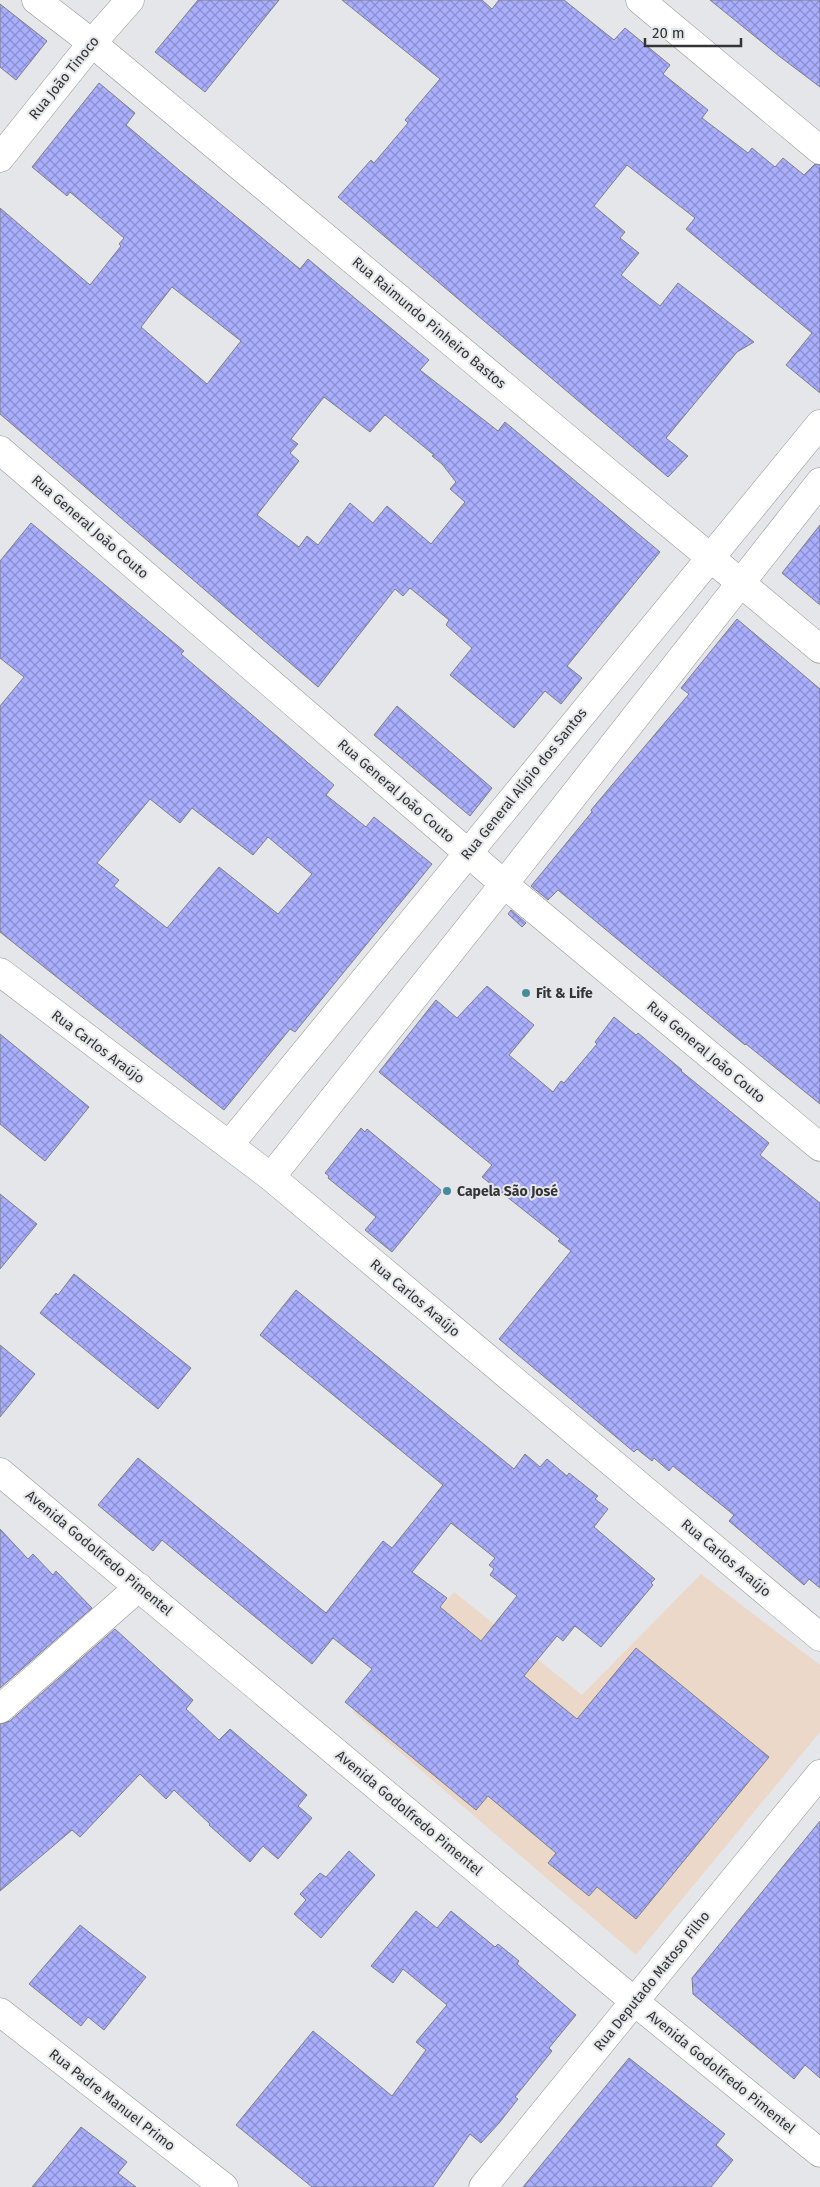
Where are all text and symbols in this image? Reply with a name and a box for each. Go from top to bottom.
scale bar [645,15,741,47]
text: 20 m [652,24,685,42]
street label: Rua João Tinoco [25,33,103,123]
street label: Rua Raimundo Pinheiro Bastos [349,254,510,393]
street label: Rua General João Couto [28,472,152,582]
street label: Rua General Alípio dos Santos [457,704,591,863]
street label: Rua General João Couto [334,736,458,846]
place label: Fit & Life [536,985,593,1002]
marker: Fit & Life [520,987,532,999]
street label: Rua General João Couto [643,998,769,1106]
street label: Rua Carlos Araújo [48,1007,148,1087]
place label: Capela São José [457,1183,558,1200]
marker: Capela São José [441,1185,453,1197]
street label: Rua Carlos Araújo [367,1256,463,1340]
street label: Avenida Godolfredo Pimentel [22,1487,176,1619]
street label: Rua Carlos Araújo [678,1516,774,1600]
street label: Avenida Godolfredo Pimentel [332,1747,486,1879]
street label: Rua Deputado Matoso Filho [590,1908,714,2054]
street label: Avenida Godolfredo Pimentel [643,2007,799,2137]
street label: Rua Padre Manuel Primo [46,2045,178,2155]

